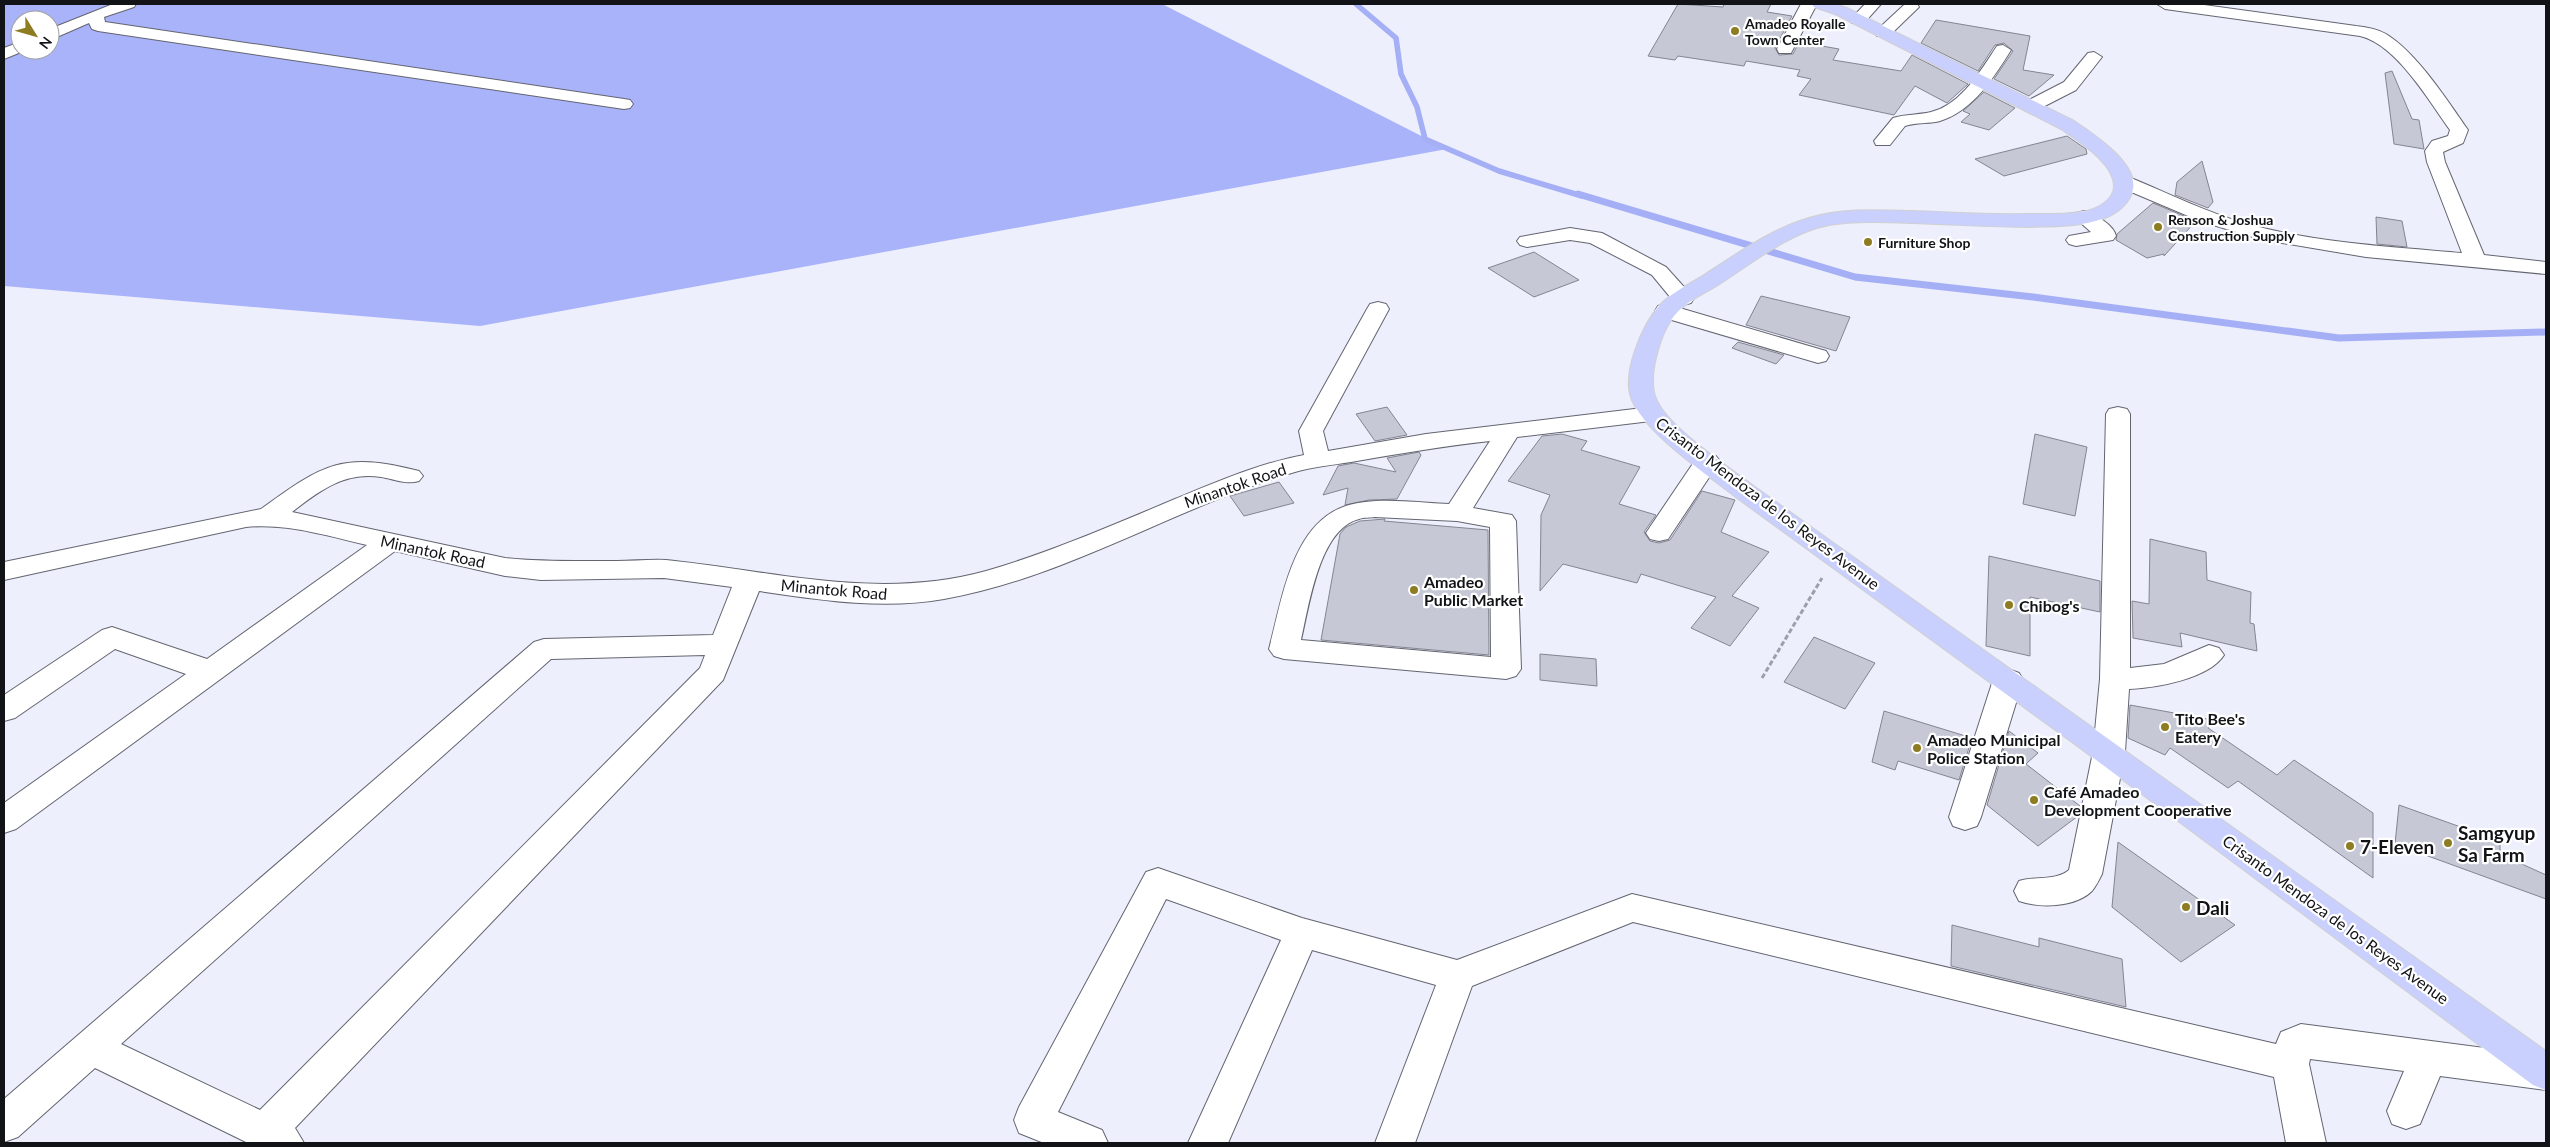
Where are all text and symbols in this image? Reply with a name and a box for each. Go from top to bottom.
north arrow [10,10,60,60]
place label: Amadeo Royalle Town Center [1744,15,1846,48]
marker: Amadeo Royalle Town Center [1729,25,1741,37]
text: N [36,34,56,53]
place label: Renson & Joshua Construction Supply [2168,211,2295,244]
marker: Renson & Joshua Construction Supply [2152,221,2164,233]
place label: Furniture Shop [1878,234,1971,251]
marker: Furniture Shop [1862,236,1874,248]
street label: Crisanto Mendoza de los Reyes Avenue [1652,413,1884,593]
street label: Minantok Road [1181,459,1289,511]
street label: Minantok Road [379,531,487,571]
place label: Amadeo Public Market [1423,572,1523,609]
street label: Minantok Road [780,575,888,603]
marker: Amadeo Public Market [1408,584,1420,596]
place label: Chibog's [2019,596,2080,615]
marker: Chibog's [2003,599,2015,611]
place label: Tito Bee's Eatery [2175,709,2245,746]
marker: Tito Bee's Eatery [2159,721,2171,733]
place label: Amadeo Municipal Police Station [1926,730,2060,767]
marker: Amadeo Municipal Police Station [1911,742,1923,754]
place label: Café Amadeo Development Cooperative [2044,782,2232,819]
marker: Café Amadeo Development Cooperative [2028,794,2040,806]
place label: Samgyup Sa Farm [2458,821,2536,866]
street label: Crisanto Mendoza de los Reyes Avenue [2219,830,2453,1008]
place label: 7-Eleven [2360,835,2434,858]
marker: Samgyup Sa Farm [2442,837,2454,849]
marker: 7-Eleven [2344,840,2356,852]
place label: Dali [2196,896,2229,919]
marker: Dali [2180,901,2192,913]

